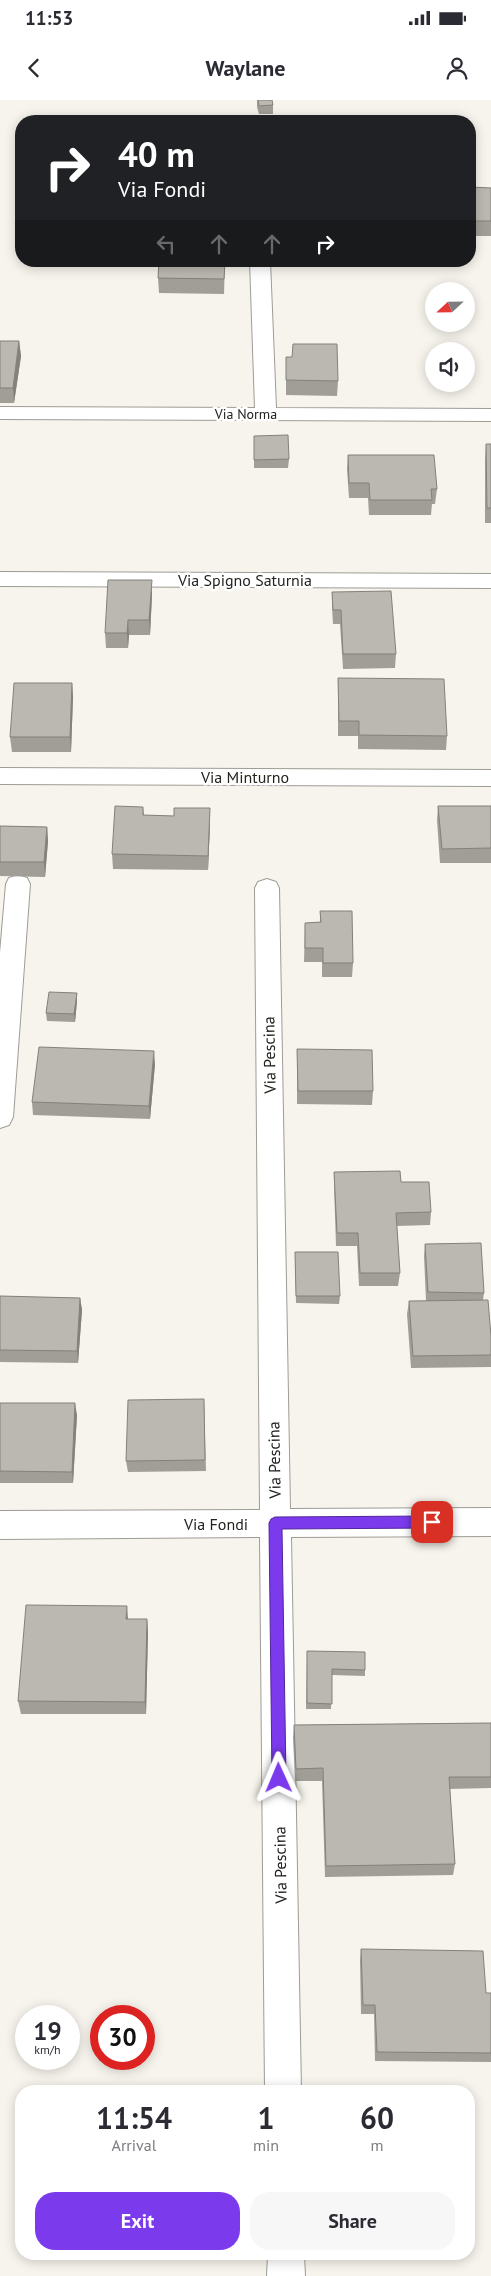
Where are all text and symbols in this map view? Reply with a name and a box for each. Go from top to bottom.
text: 11:53 [25,6,73,30]
icon: back [20,54,48,82]
text: Waylane [206,54,285,82]
icon: person [443,54,471,82]
text: 40 m [118,131,195,177]
icon: right [35,135,100,200]
text: Via Fondi [118,175,206,203]
icon: left [152,230,180,258]
icon: ahead [205,230,233,258]
icon: ahead [258,230,286,258]
icon: right [311,230,339,258]
north arrow [425,282,475,332]
map controls [425,282,475,392]
button: sound [425,342,475,392]
street label: Via Norma [214,405,277,423]
street label: Via Spigno Saturnia [177,570,312,590]
street label: Via Minturno [200,767,289,787]
street label: Via Pescina [258,1016,280,1095]
street label: Via Pescina [263,1421,285,1500]
pin [411,1501,453,1543]
icon: arrive [418,1508,446,1536]
street label: Via Fondi [183,1514,248,1534]
position arrow [252,1751,304,1803]
street label: Via Pescina [269,1826,291,1905]
speed limit sign: 30 [90,2005,155,2070]
text: 19 [33,2015,62,2047]
text: km/h [34,2042,61,2057]
text: 11:54 [96,2098,172,2137]
text: 1 [258,2098,275,2137]
text: 60 [360,2098,394,2137]
text: Arrival [112,2135,156,2155]
text: min [253,2135,279,2155]
text: m [371,2135,384,2155]
button: Exit [35,2192,240,2250]
button: Share [250,2192,455,2250]

